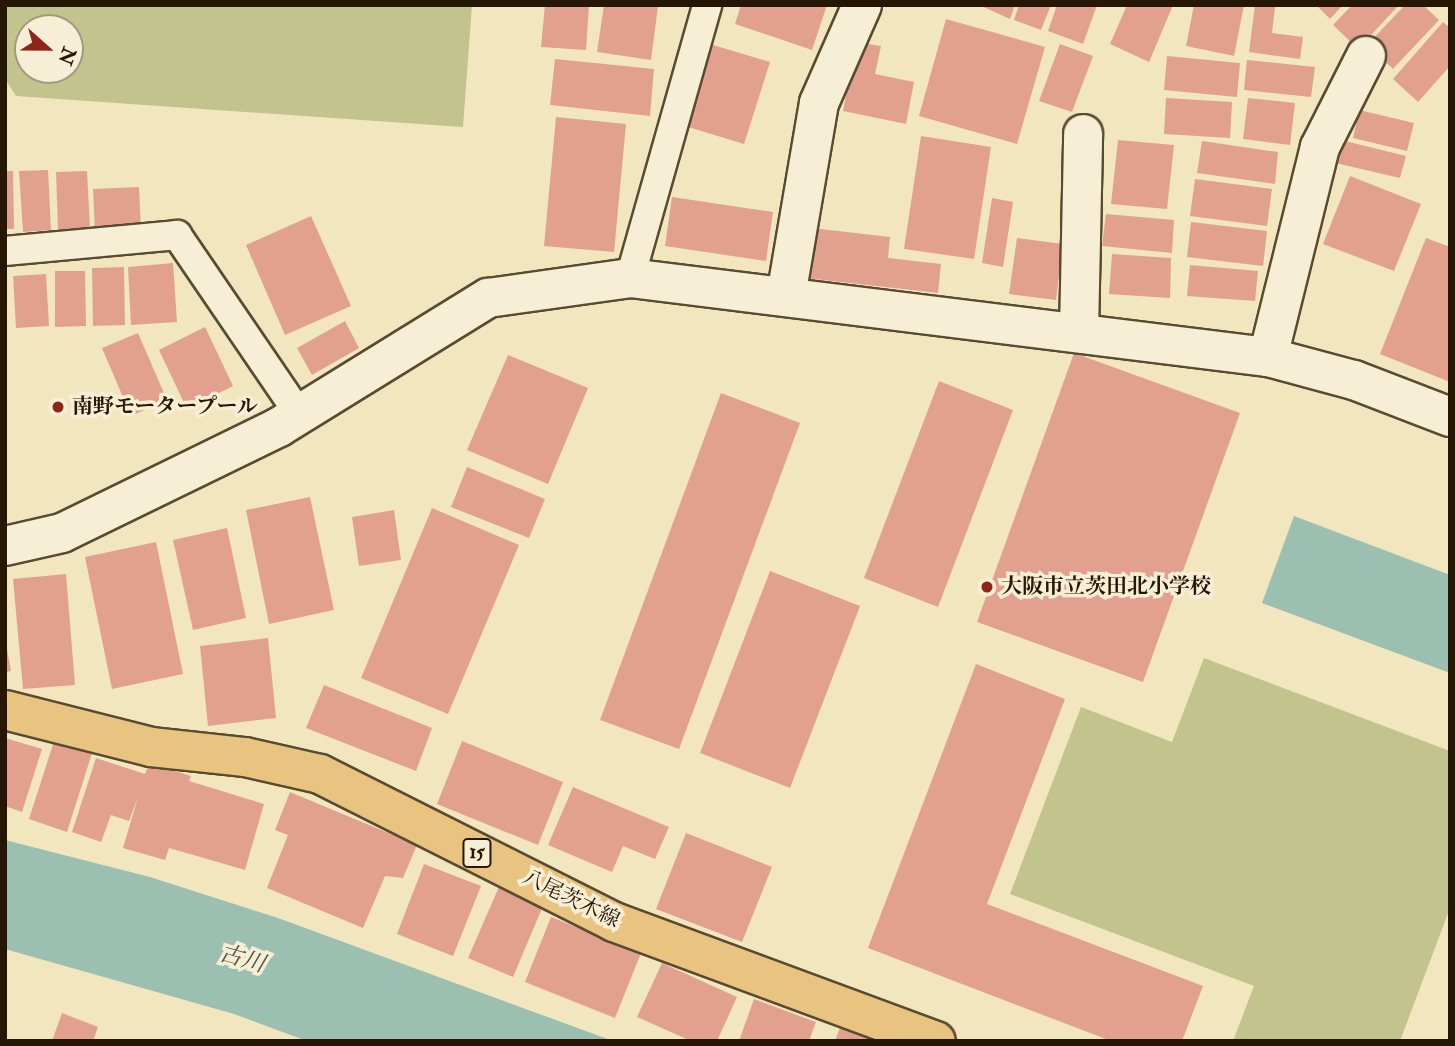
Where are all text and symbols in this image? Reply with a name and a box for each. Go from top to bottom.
north arrow [14,14,84,84]
text: N [52,44,81,68]
place label: 南野モータープール [72,394,260,420]
marker: 南野モータープール [50,399,66,415]
place label: 大阪市立茨田北小学校 [1001,574,1211,600]
marker: 大阪市立茨田北小学校 [979,579,995,595]
road number: 15 [461,838,493,868]
street label: 八尾茨木線 [518,865,624,933]
water label: 古川 [216,939,268,979]

